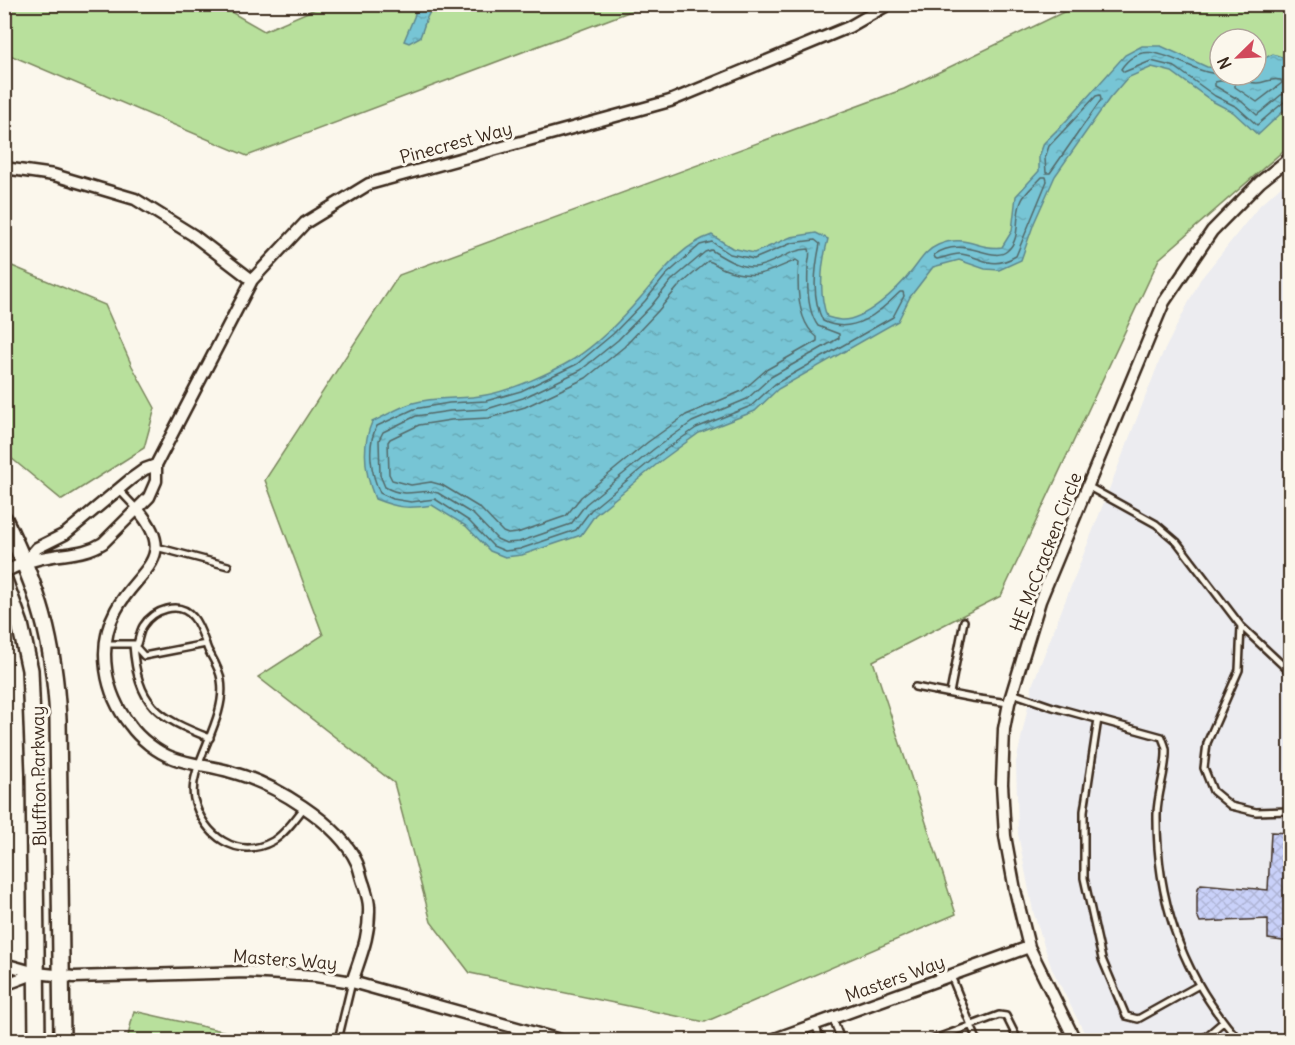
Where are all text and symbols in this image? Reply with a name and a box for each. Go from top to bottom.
north arrow [1208,27,1268,87]
text: N [1213,54,1236,72]
street label: Pinecrest Way [397,116,515,169]
street label: HE McCracken Circle [1005,469,1087,635]
street label: Bluffton Parkway [26,705,51,847]
street label: Masters Way [232,944,338,975]
street label: Masters Way [842,950,948,1007]

